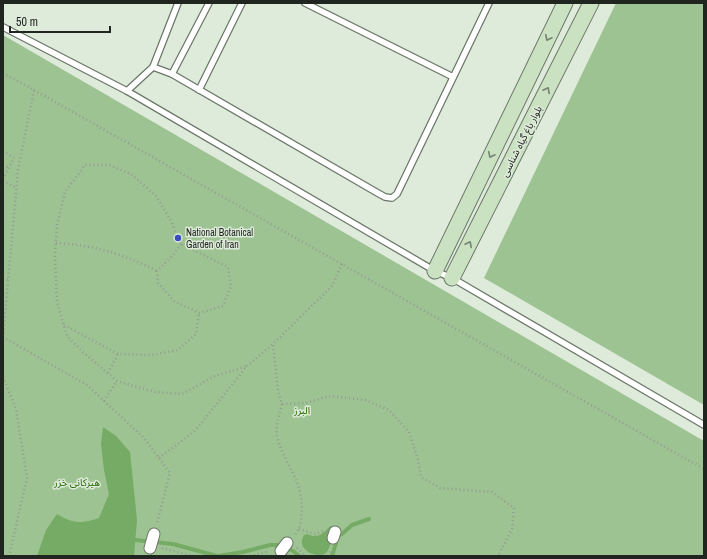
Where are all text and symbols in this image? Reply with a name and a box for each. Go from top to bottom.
scale bar [10,8,110,34]
text: 50 m [16,14,38,30]
one-way arrow [545,34,553,41]
one-way arrow [542,87,550,94]
street label: بلوار باغ گیاه شناسی [498,103,546,179]
one-way arrow [488,151,496,158]
place label: National Botanical Garden of Iran [186,226,253,251]
marker: National Botanical Garden of Iran [173,233,183,243]
one-way arrow [464,240,472,248]
park label: البرز [293,404,310,417]
park label: هیرکانی خزر [53,476,100,489]

